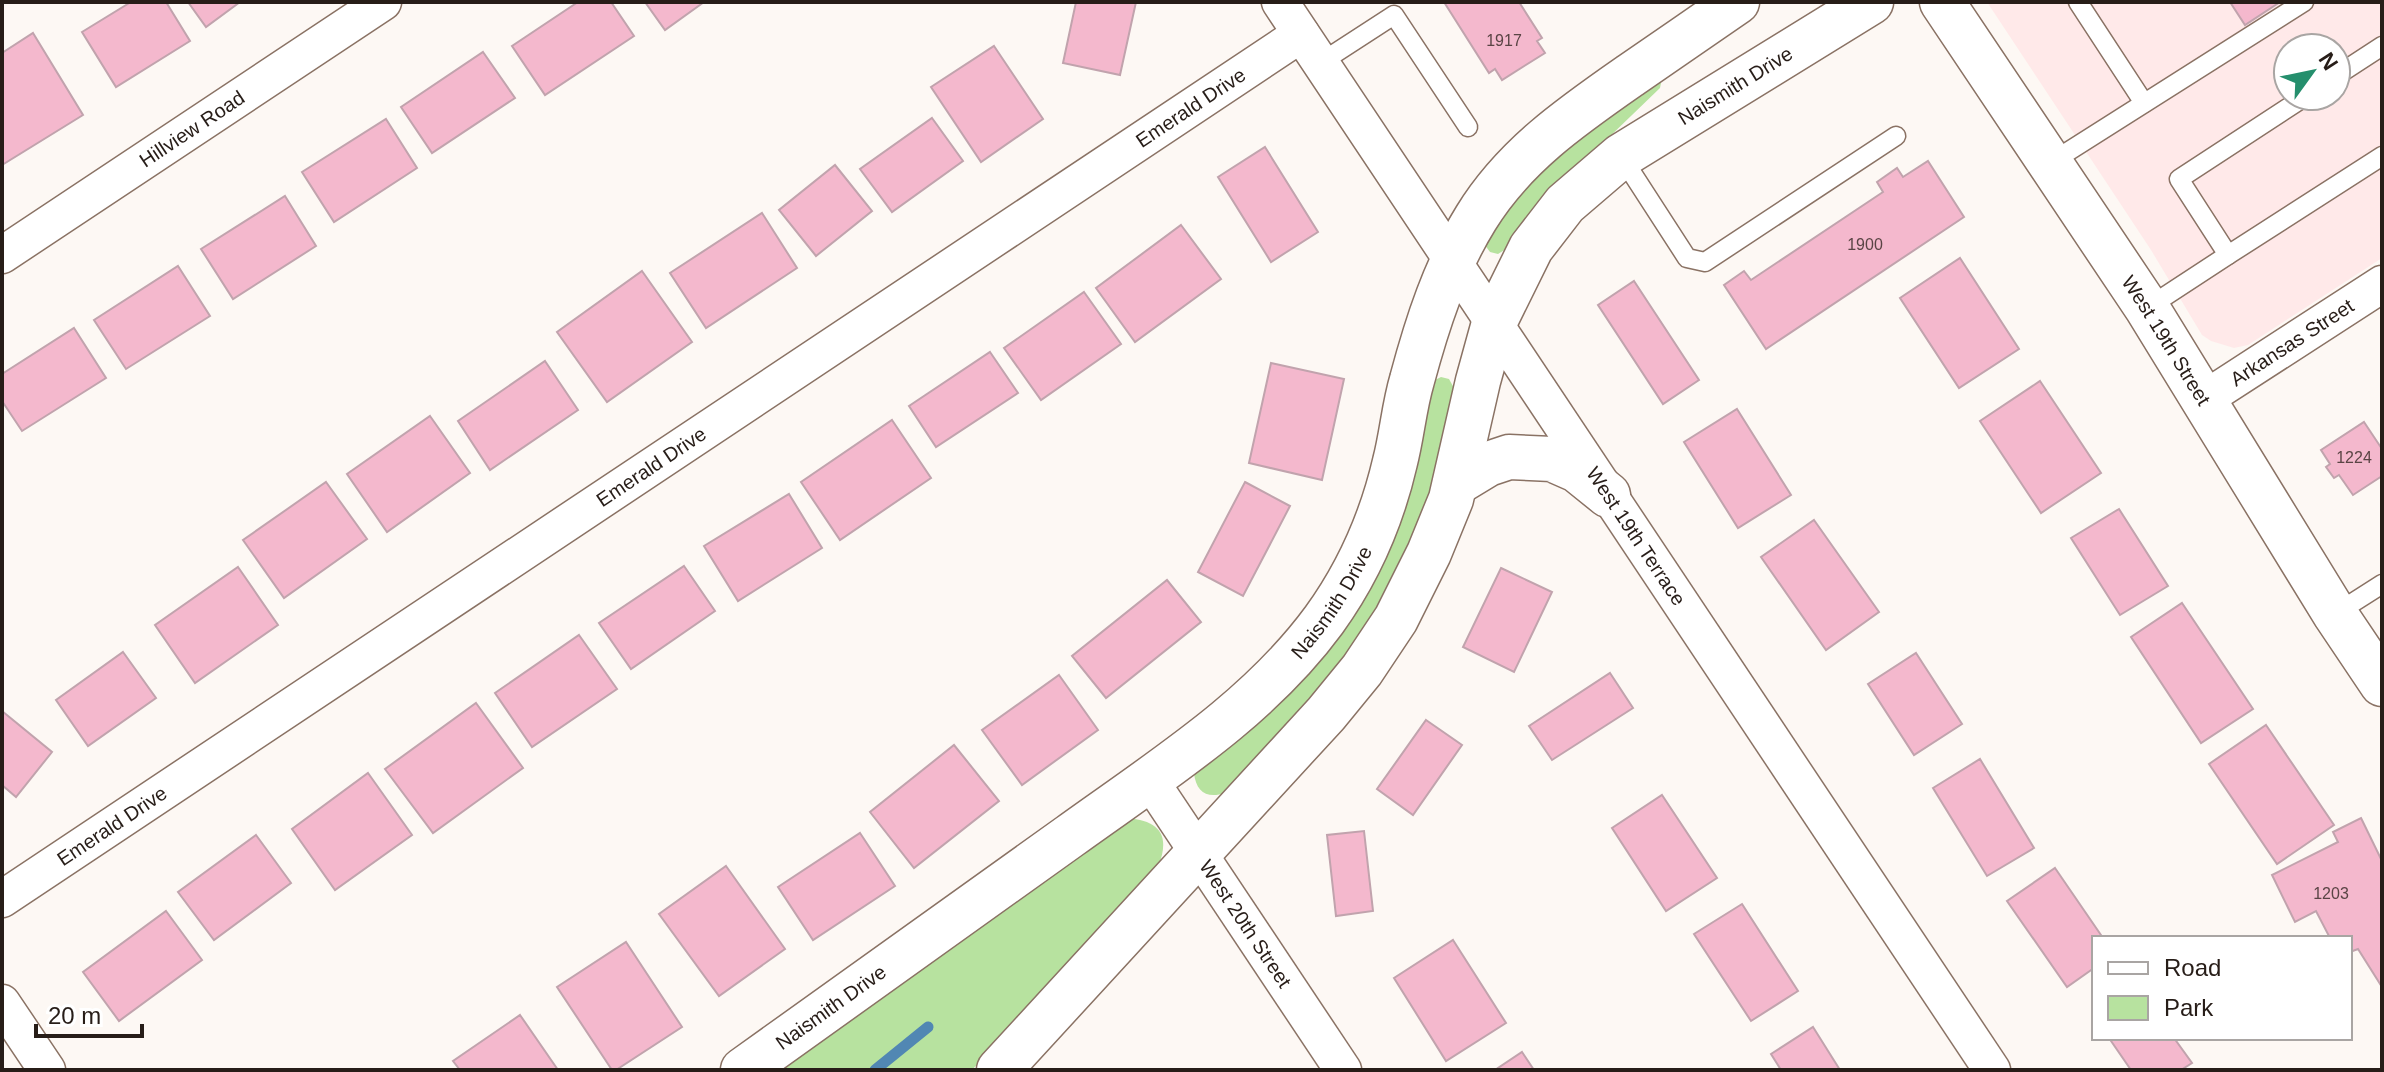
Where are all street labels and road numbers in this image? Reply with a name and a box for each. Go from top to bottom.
street label: Naismith Drive [1674,42,1796,129]
street label: Emerald Drive [1132,63,1249,152]
street label: Hillview Road [135,86,249,172]
street label: West 19th Street [2117,271,2215,410]
street label: Arkansas Street [2226,294,2358,390]
street label: Emerald Drive [592,422,710,511]
street label: West 19th Terrace [1582,463,1690,610]
street label: Naismith Drive [1287,543,1376,663]
street label: Emerald Drive [53,782,171,870]
street label: West 20th Street [1195,856,1296,992]
street label: Naismith Drive [772,960,890,1054]

